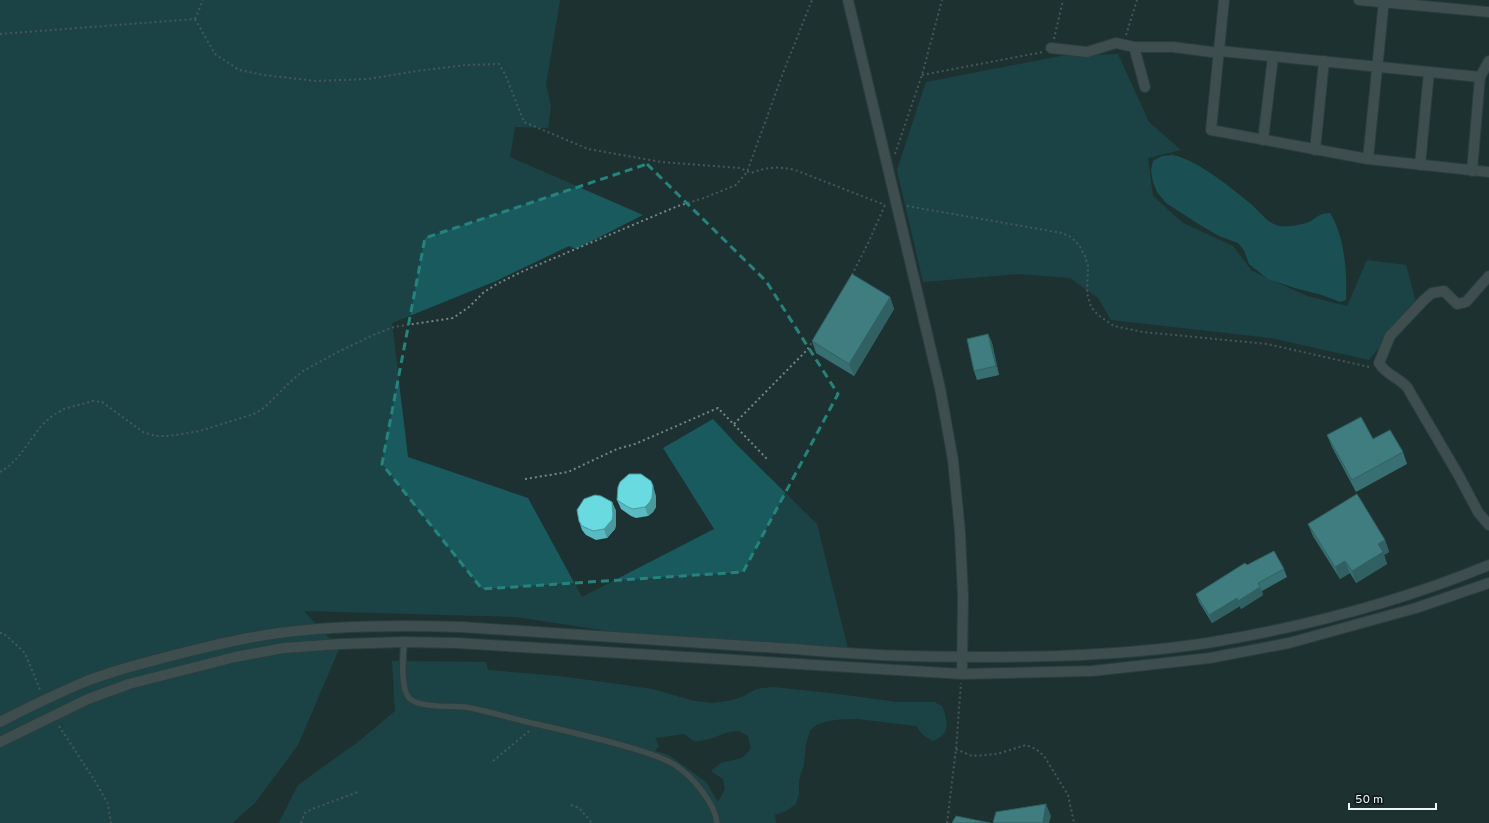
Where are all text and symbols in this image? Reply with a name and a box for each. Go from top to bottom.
scale bar [1349,785,1436,811]
text: 50 m [1355,792,1383,808]

